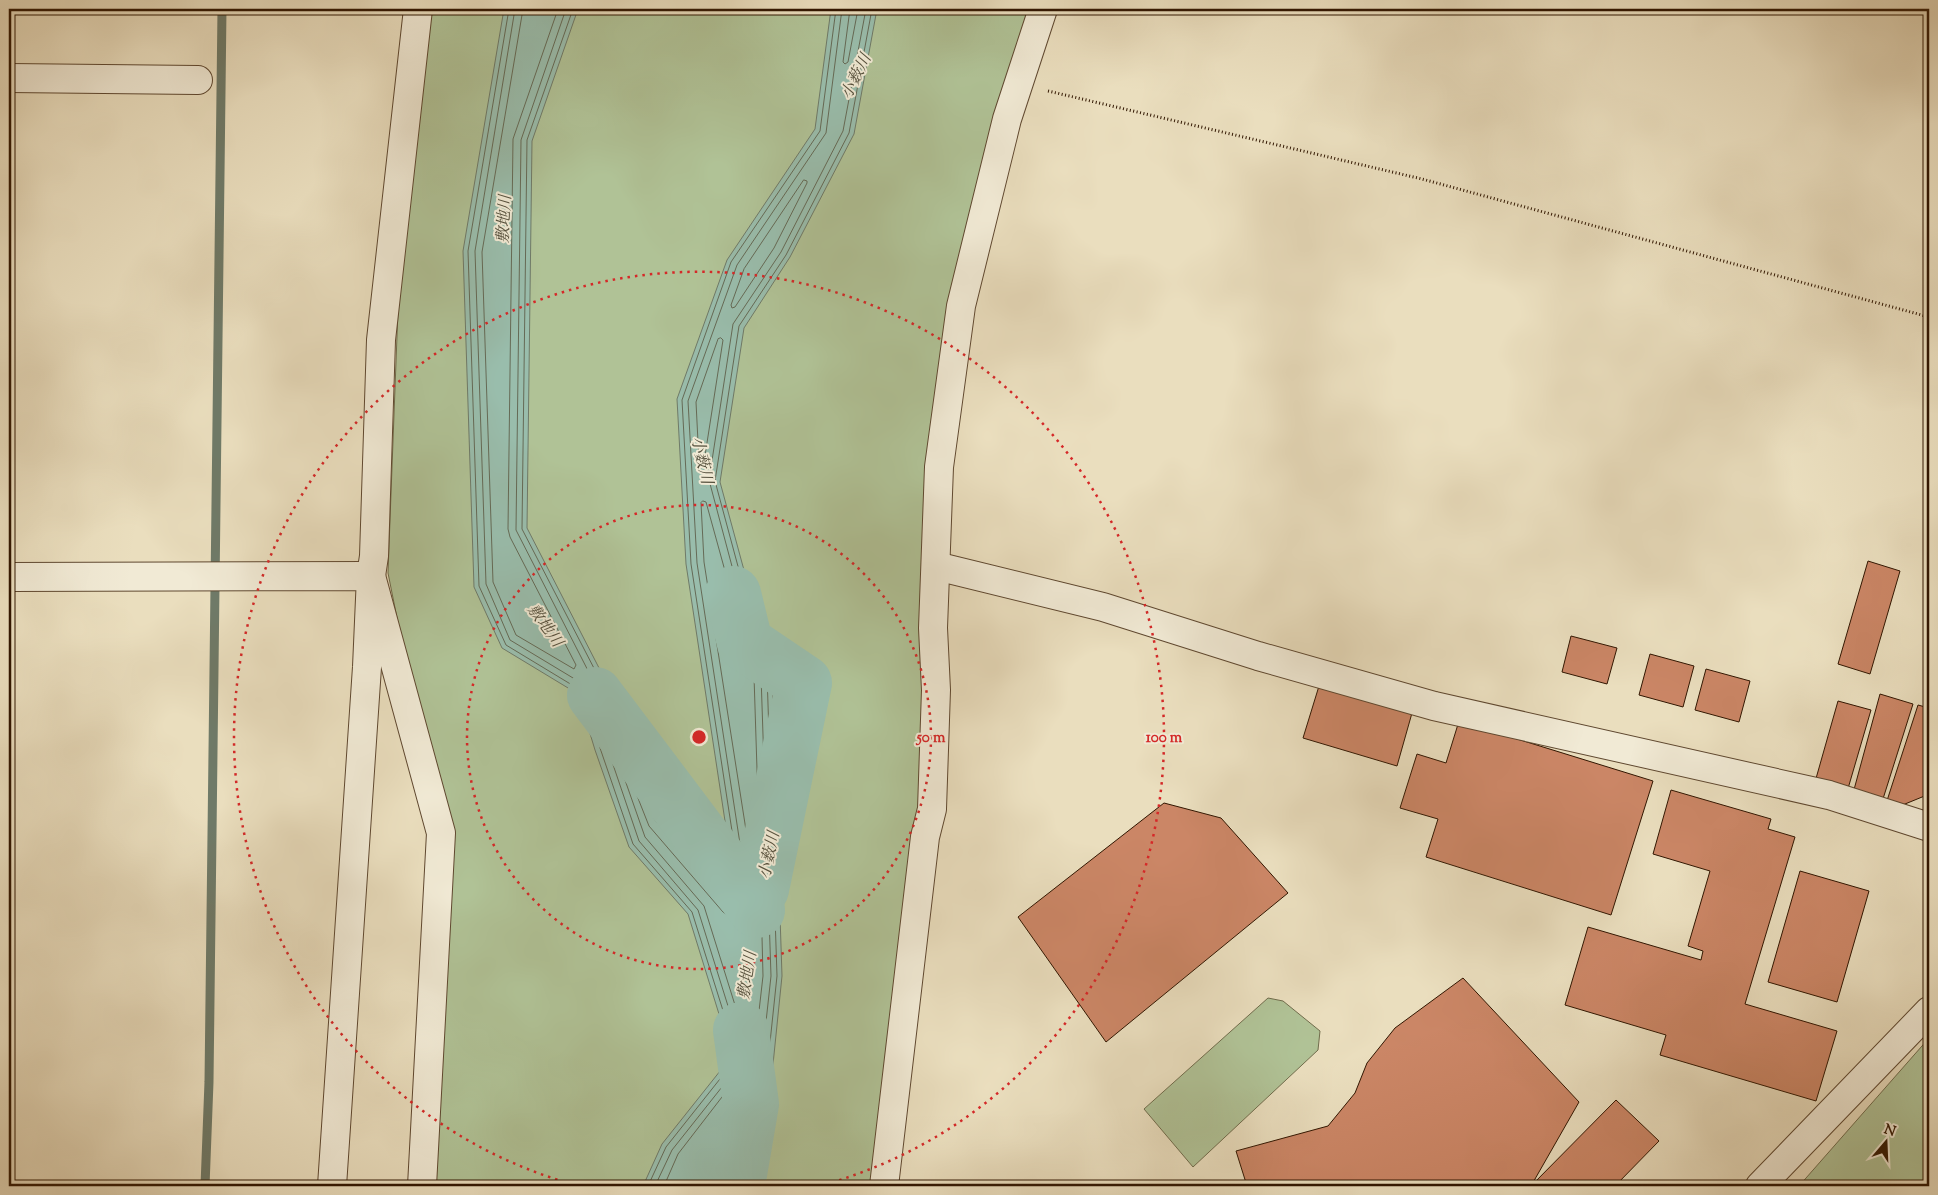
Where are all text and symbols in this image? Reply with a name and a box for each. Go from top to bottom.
water label: 小薮川 [836,49,879,104]
water label: 敷地川 [493,193,518,244]
water label: 小薮川 [684,435,718,488]
water label: 敷地川 [521,600,569,654]
centre of rings [690,728,708,746]
text: 50 m [916,728,946,749]
text: 100 m [1146,728,1183,749]
water label: 小薮川 [754,828,787,881]
water label: 敷地川 [733,948,764,1001]
north arrow [1860,1118,1910,1168]
text: N [1881,1120,1898,1143]

